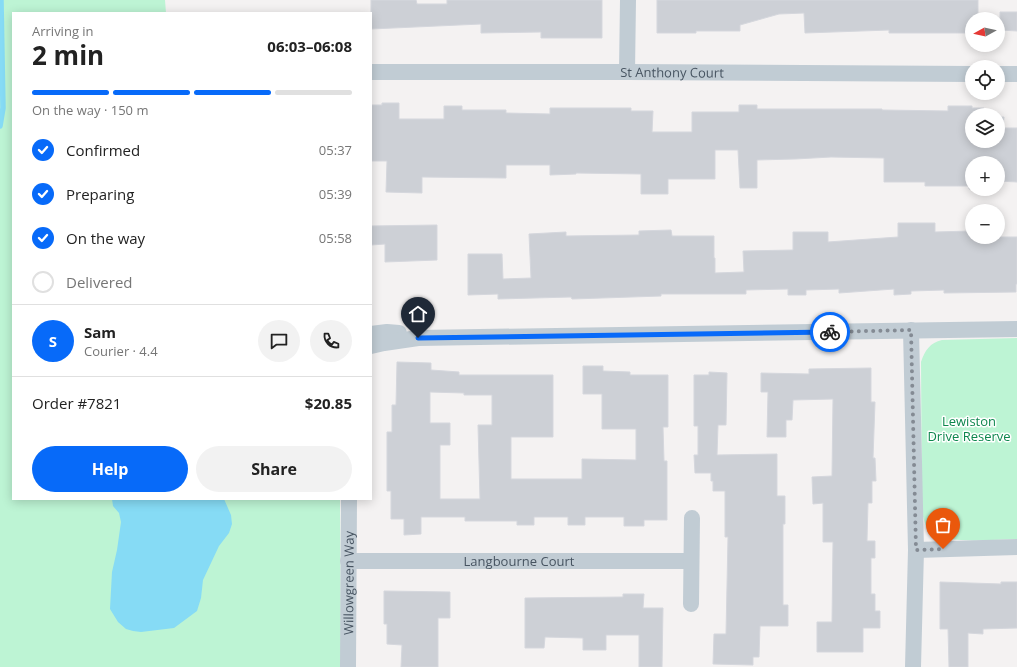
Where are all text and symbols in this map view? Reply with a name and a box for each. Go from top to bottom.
north arrow [965,12,1005,52]
map controls [965,12,1005,244]
text: Arriving in [32,22,94,40]
text: 06:03–06:08 [267,36,352,56]
text: 2 min [32,37,104,73]
button: locate [965,60,1005,100]
street label: St Anthony Court [620,63,724,82]
text: On the way · 150 m [32,101,148,119]
button: layers [965,108,1005,148]
icon: check [32,139,54,161]
text: Confirmed [66,140,140,160]
text: 05:37 [319,141,352,159]
button: + [965,156,1005,196]
icon: check [32,183,54,205]
text: Preparing [66,184,134,204]
text: 05:39 [319,185,352,203]
button: − [965,204,1005,244]
icon: check [32,227,54,249]
text: On the way [66,228,145,248]
text: 05:58 [319,229,352,247]
text: Delivered [66,272,133,292]
pin [401,297,435,338]
icon: home [407,303,429,325]
courier [810,312,850,352]
button: chat [258,320,300,362]
button: phone [310,320,352,362]
icon: bike [819,321,841,343]
text: Sam [84,322,116,342]
text: S [49,331,57,351]
text: Courier · 4.4 [84,342,158,360]
text: Order #7821 [32,393,121,413]
text: $20.85 [305,393,352,413]
park label: Lewiston Drive Reserve [927,412,1011,445]
button: Help [32,446,188,492]
button: Share [196,446,352,492]
pin [926,508,960,549]
icon: bag [932,514,954,536]
street label: Willowgreen Way [339,530,358,635]
street label: Langbourne Court [464,552,575,570]

